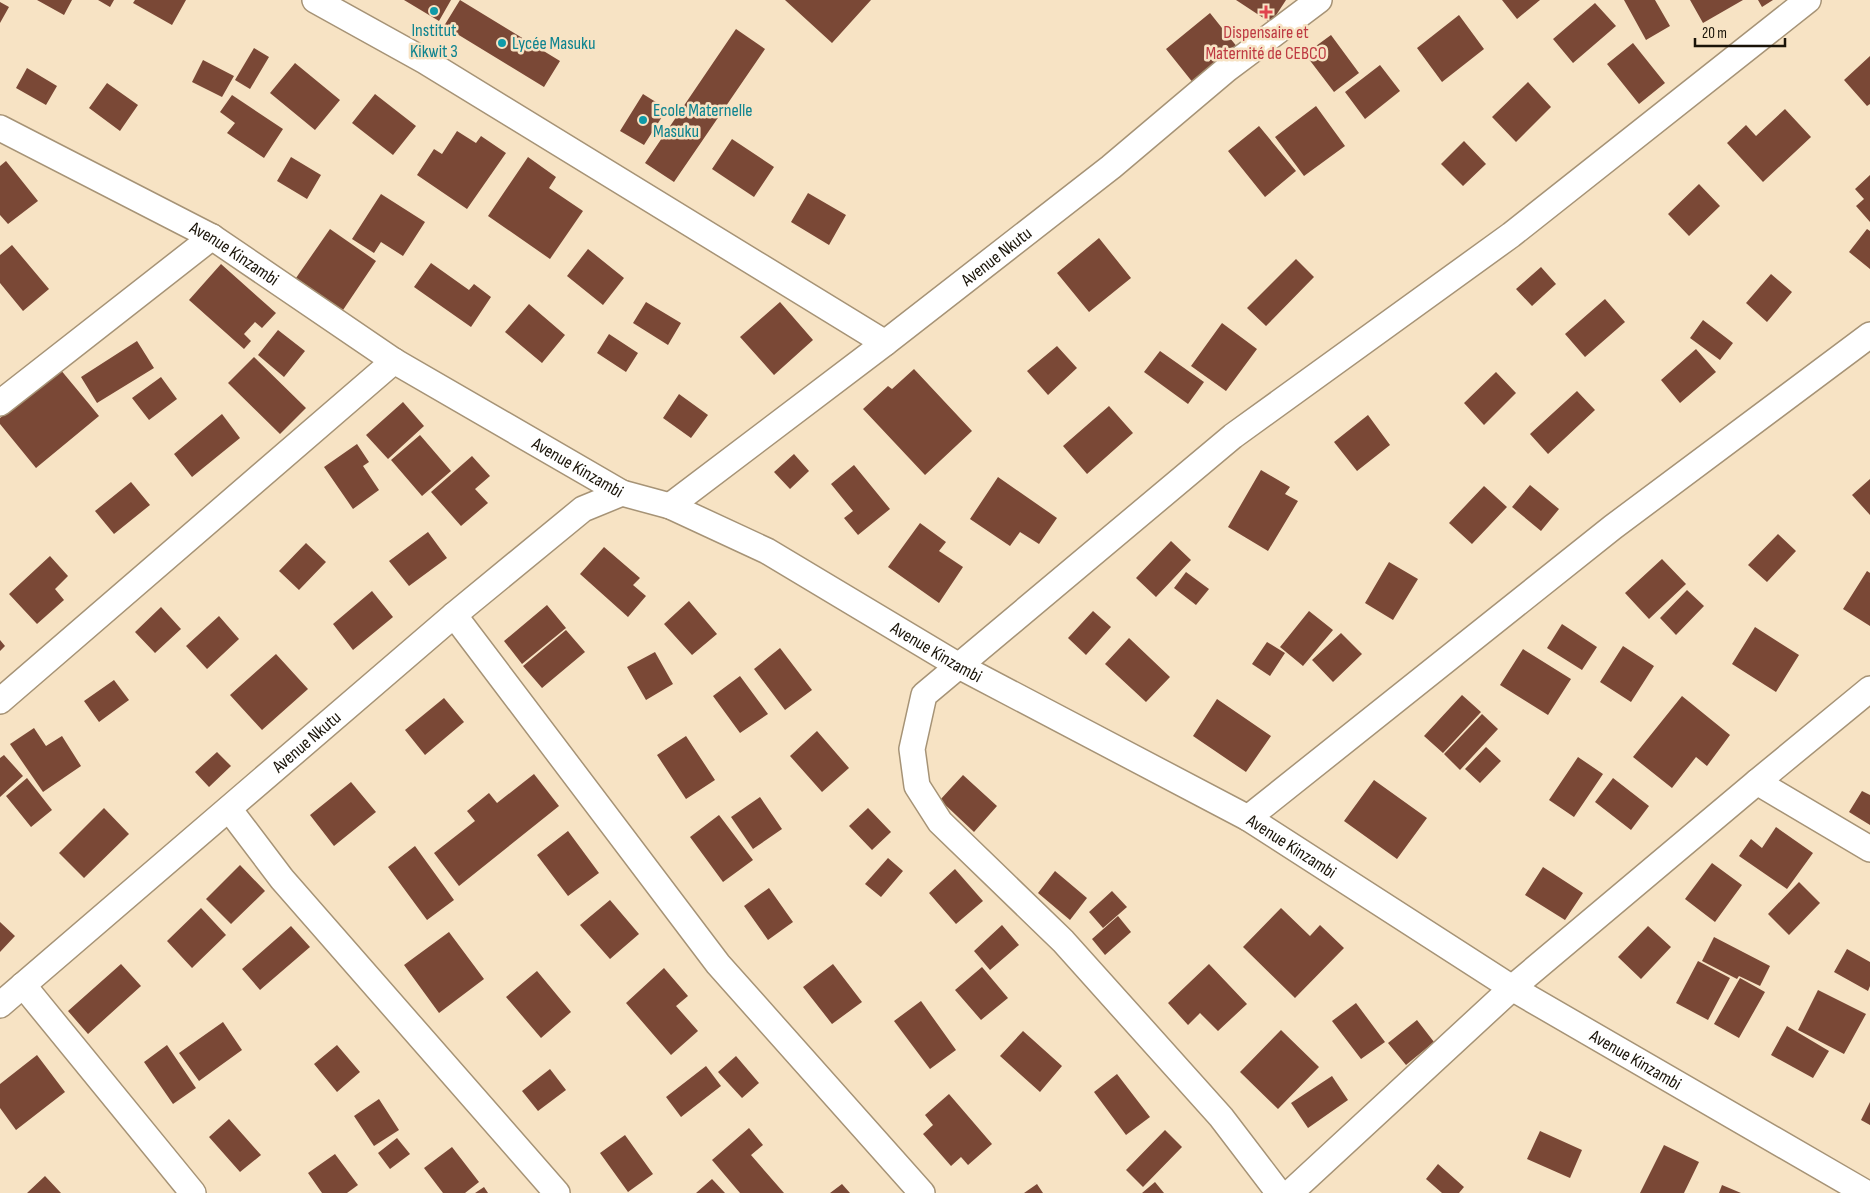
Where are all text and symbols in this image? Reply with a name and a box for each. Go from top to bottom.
marker: Institut Kikwit 3 [428,5,440,17]
marker: Dispensaire et Maternité de CEBCO [1259,5,1273,19]
scale bar [1695,15,1785,47]
place label: Institut Kikwit 3 [410,20,458,62]
place label: Dispensaire et Maternité de CEBCO [1205,22,1327,64]
text: 20 m [1702,24,1727,43]
place label: Lycée Masuku [512,33,596,54]
marker: Lycée Masuku [496,37,508,49]
place label: Ecole Maternelle Masuku [653,100,753,142]
marker: Ecole Maternelle Masuku [637,114,649,126]
street label: Avenue Kinzambi [185,217,283,290]
street label: Avenue Nkutu [956,223,1036,291]
street label: Avenue Kinzambi [527,433,627,503]
street label: Avenue Kinzambi [886,617,985,687]
street label: Avenue Nkutu [267,707,345,778]
street label: Avenue Kinzambi [1242,810,1340,883]
street label: Avenue Kinzambi [1585,1025,1685,1095]

